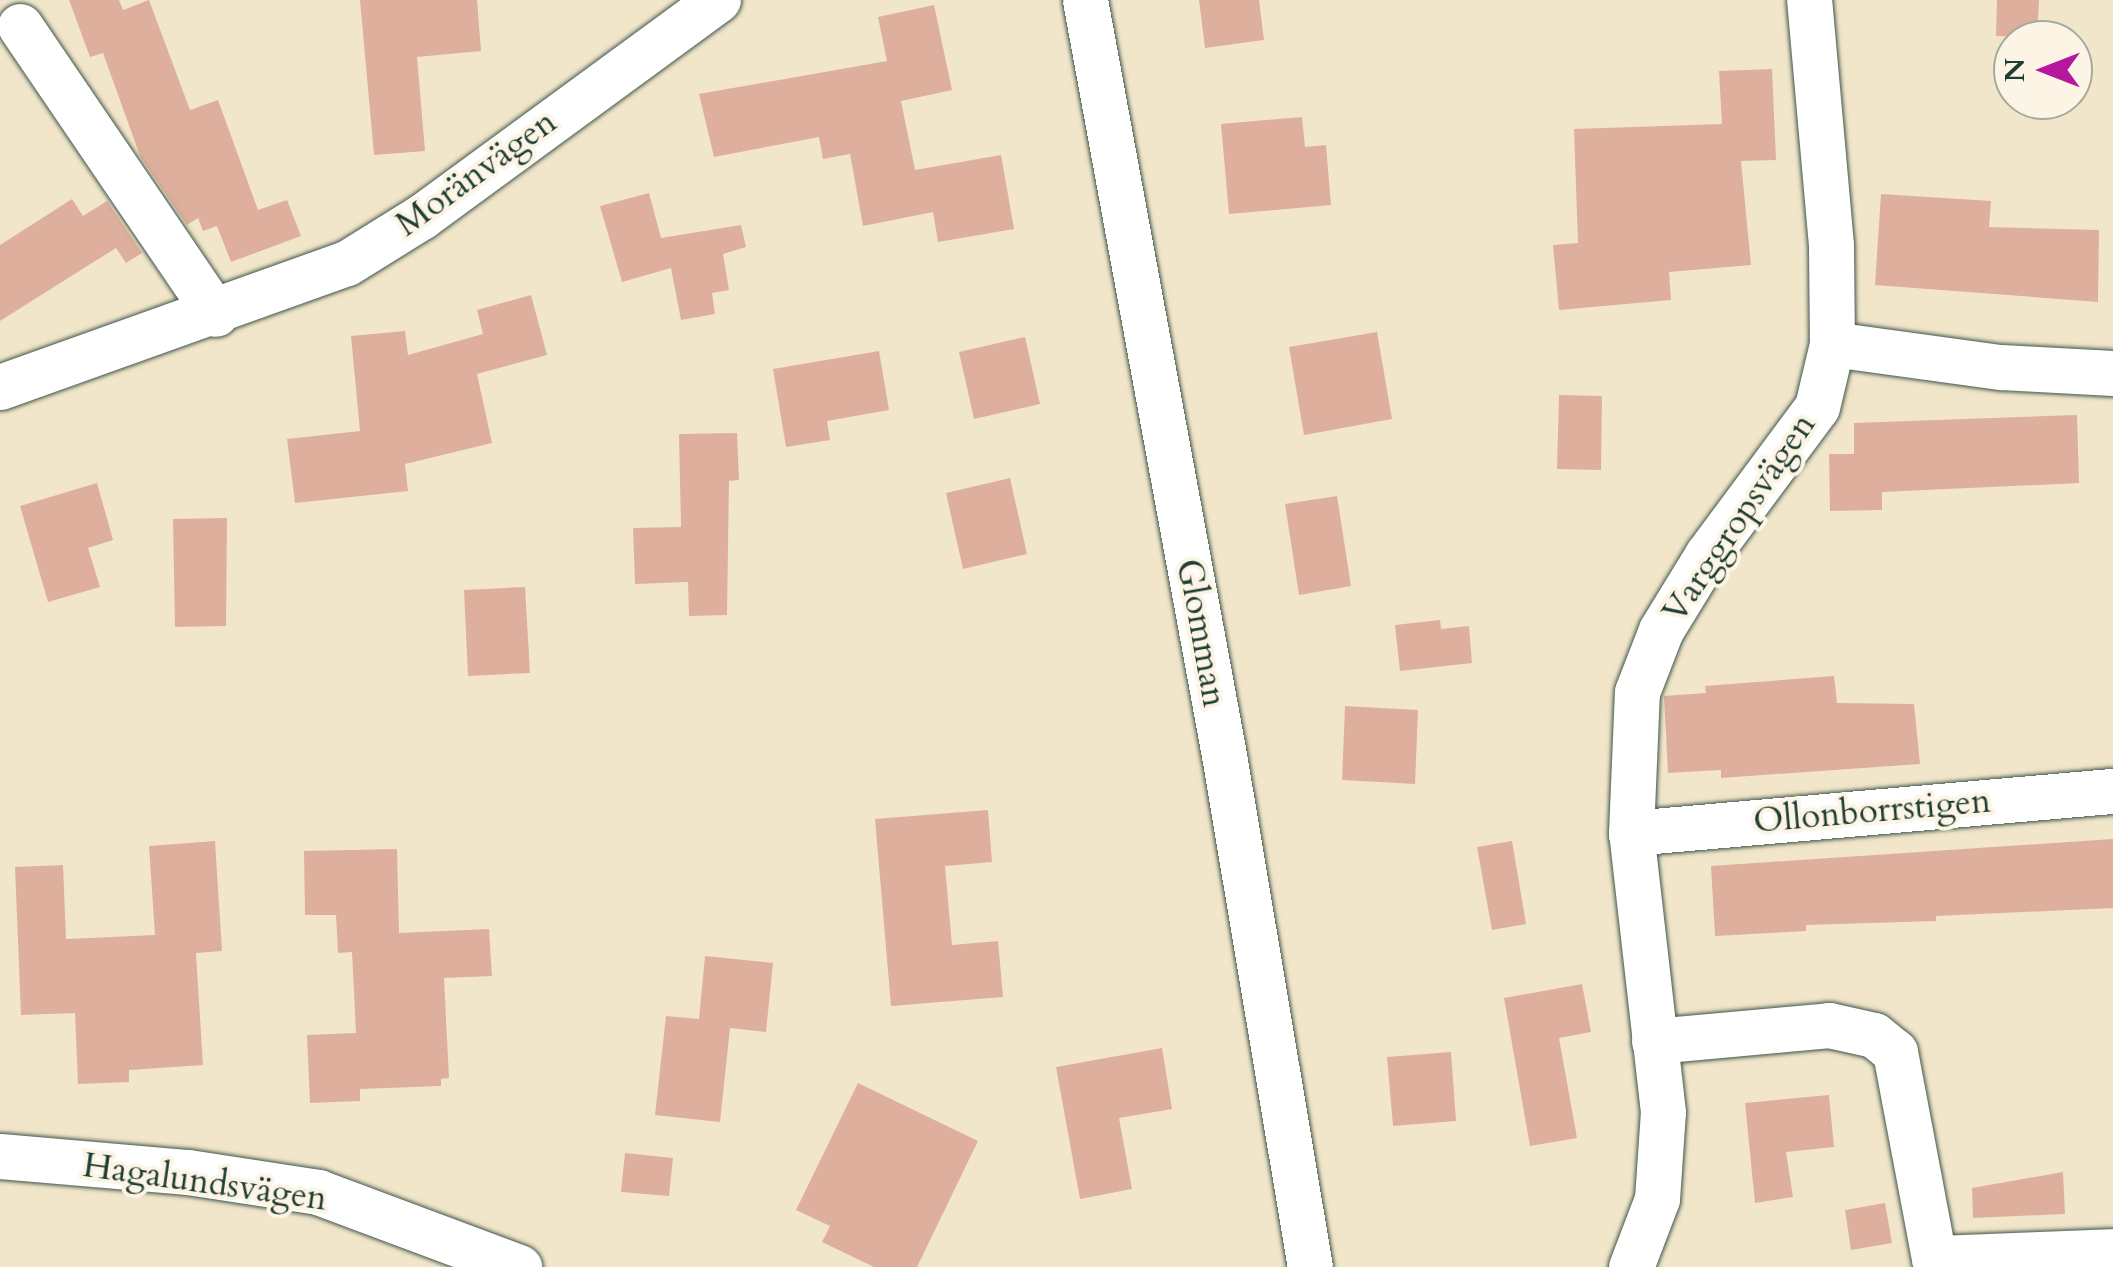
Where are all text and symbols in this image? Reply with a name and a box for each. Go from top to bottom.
north arrow [1993,20,2093,120]
text: N [1996,58,2034,82]
street label: Moränvägen [387,101,565,245]
street label: Varggropsvägen [1654,405,1824,631]
street label: Glomman [1168,556,1236,710]
street label: Ollonborrstigen [1752,780,1992,842]
street label: Hagalundsvägen [80,1144,330,1220]

